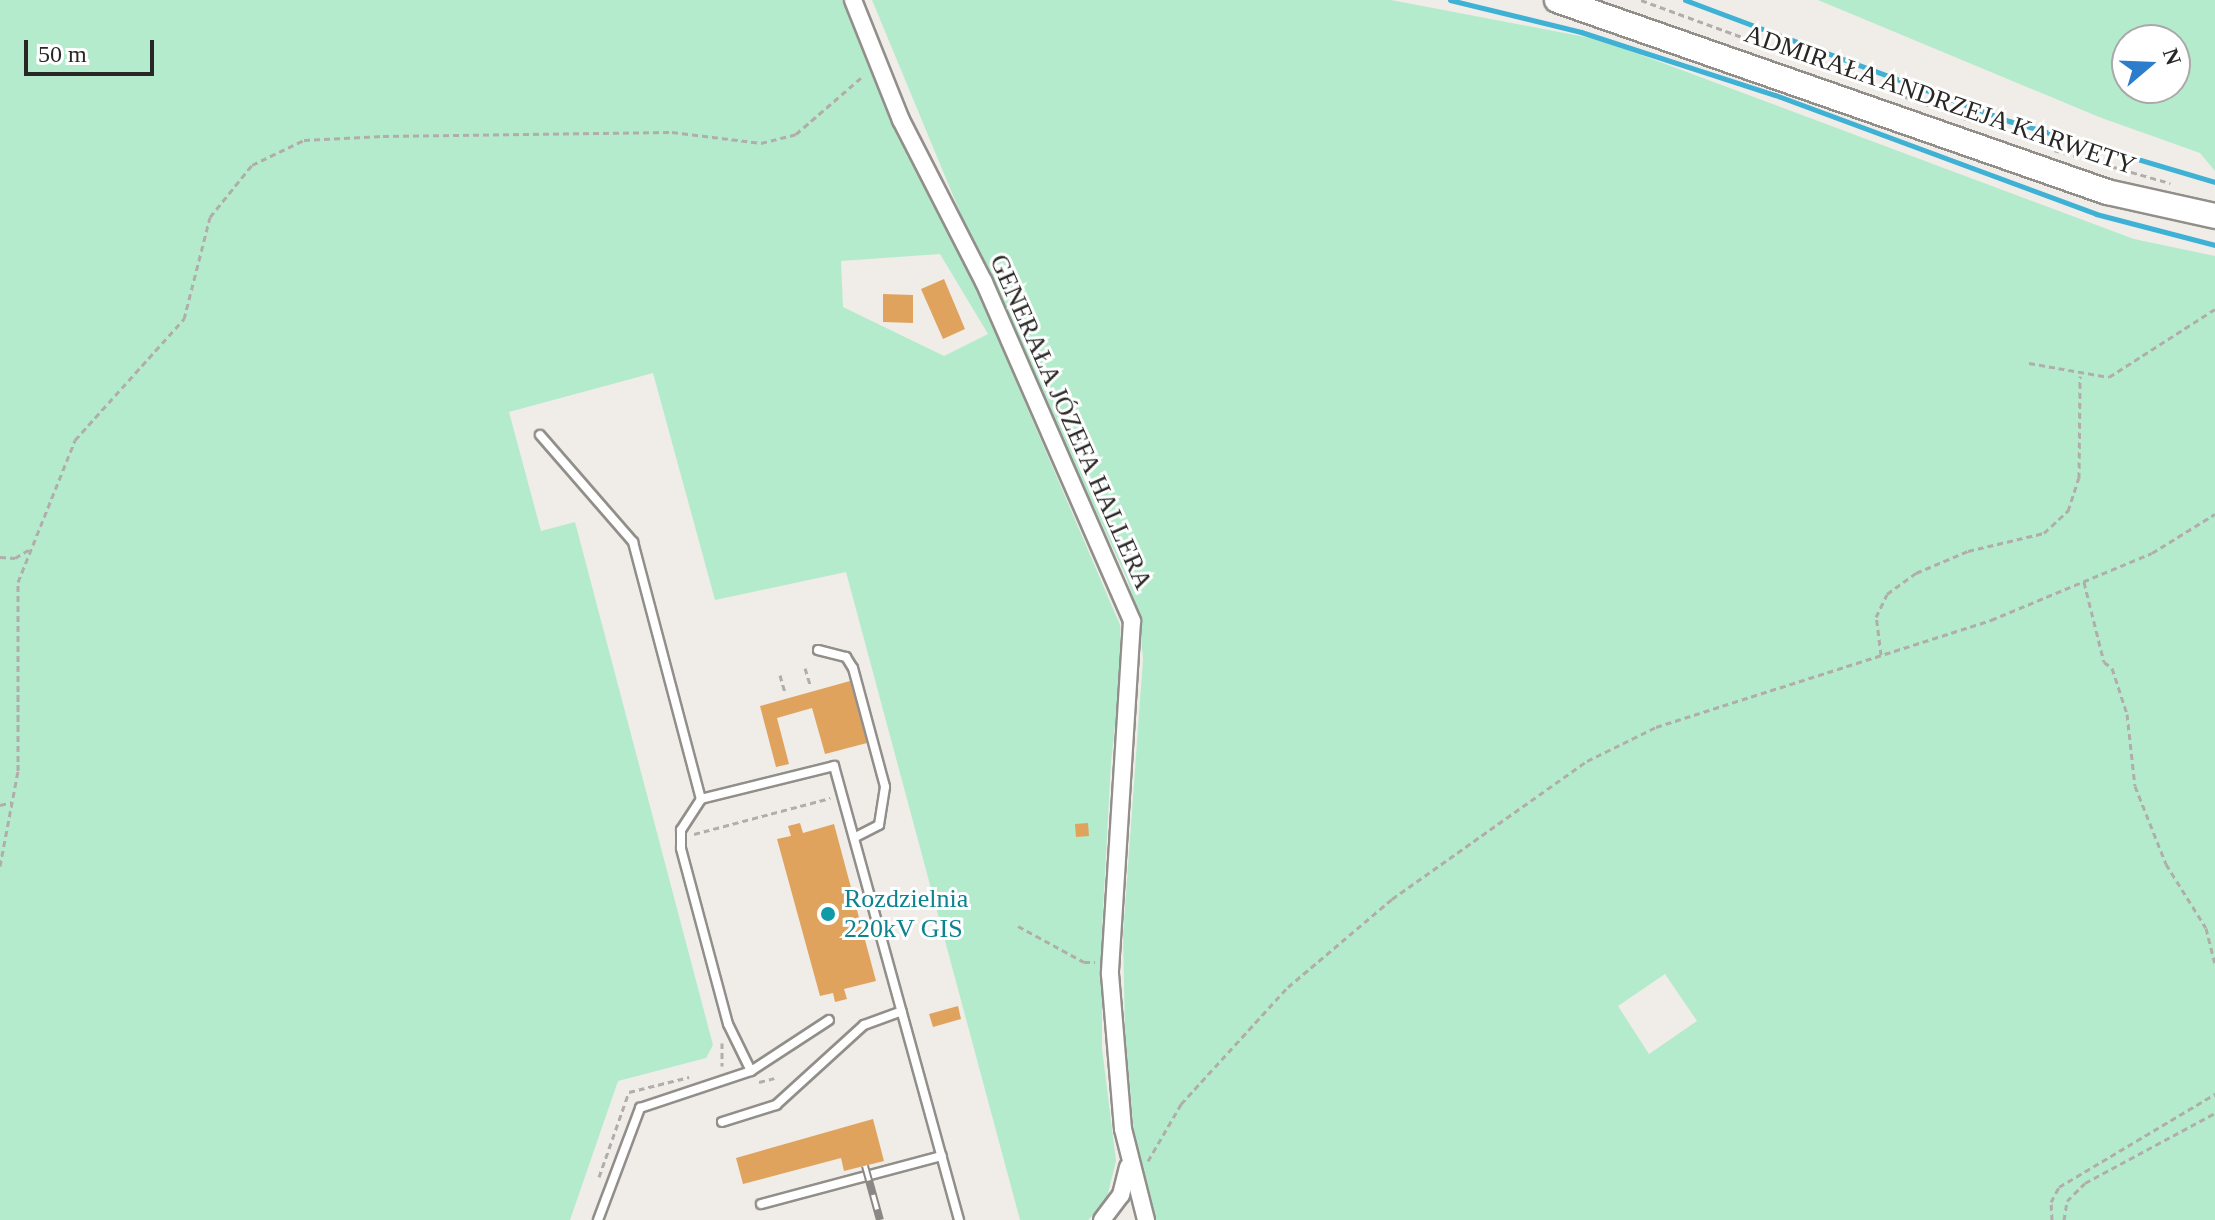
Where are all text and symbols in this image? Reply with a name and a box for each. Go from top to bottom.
street label: ADMIRAŁA ANDRZEJA KARWETY [1738,18,2142,182]
scale bar [28,24,158,74]
north arrow [2111,24,2191,104]
text: 50 m [38,41,87,67]
text: N [2158,45,2187,68]
street label: GENERAŁA JÓZEFA HALLERA [982,248,1160,596]
place label: Rozdzielnia 220kV GIS [844,883,968,944]
marker: Rozdzielnia 220kV GIS [819,905,837,923]

